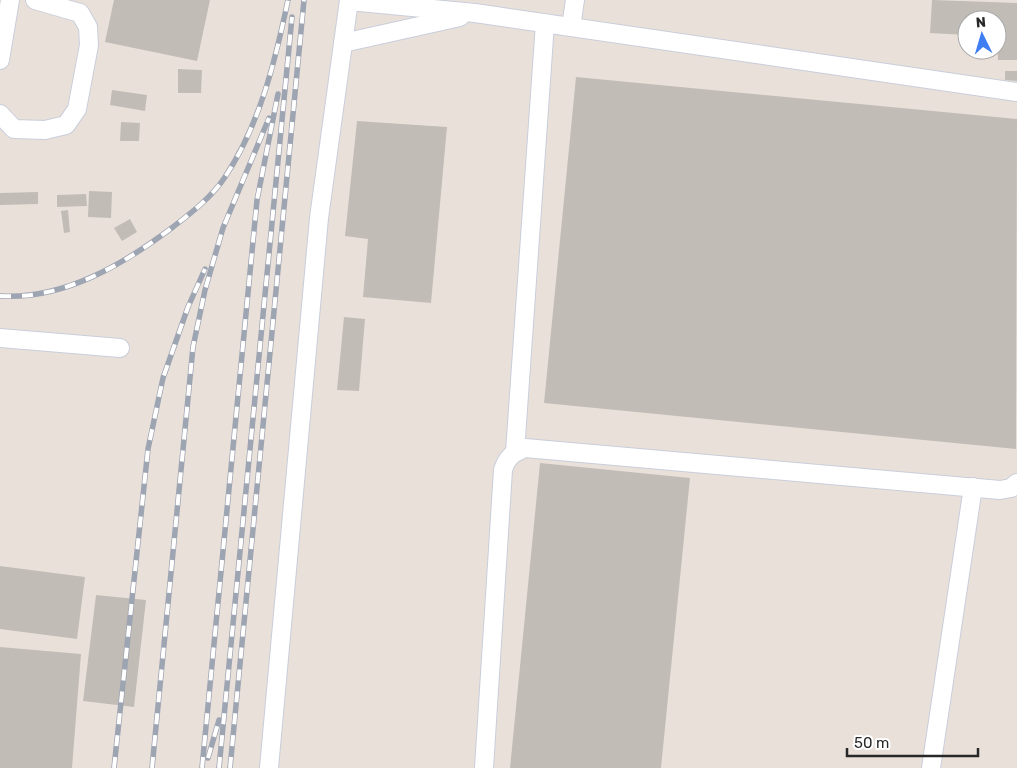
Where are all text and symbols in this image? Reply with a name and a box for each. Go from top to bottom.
north arrow [957,10,1007,60]
text: N [975,14,987,31]
scale bar [847,726,978,758]
text: 50 m [854,734,889,752]

